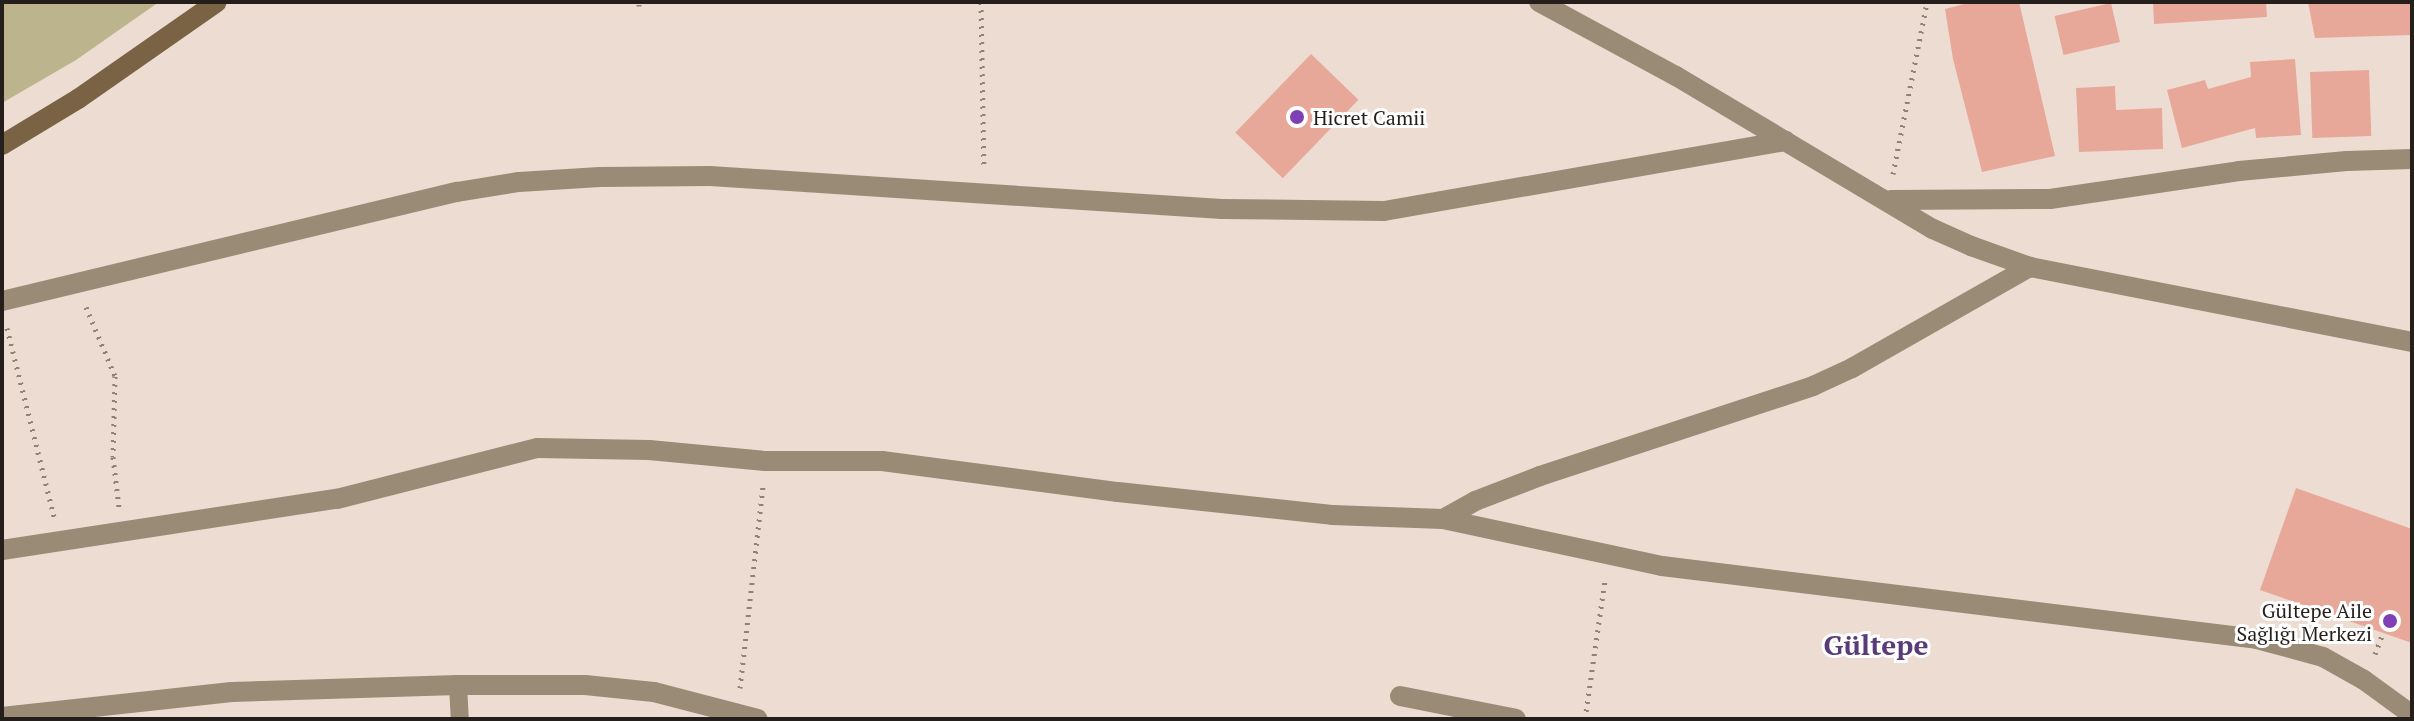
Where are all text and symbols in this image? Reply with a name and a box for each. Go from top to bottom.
place label: Hicret Camii [1313,105,1425,129]
marker: Hicret Camii [1288,108,1306,126]
place label: Gültepe Aile Sağlığı Merkezi [2236,598,2372,645]
marker: Gültepe Aile Sağlığı Merkezi [2379,610,2401,632]
district label: Gültepe [1824,628,1928,662]

